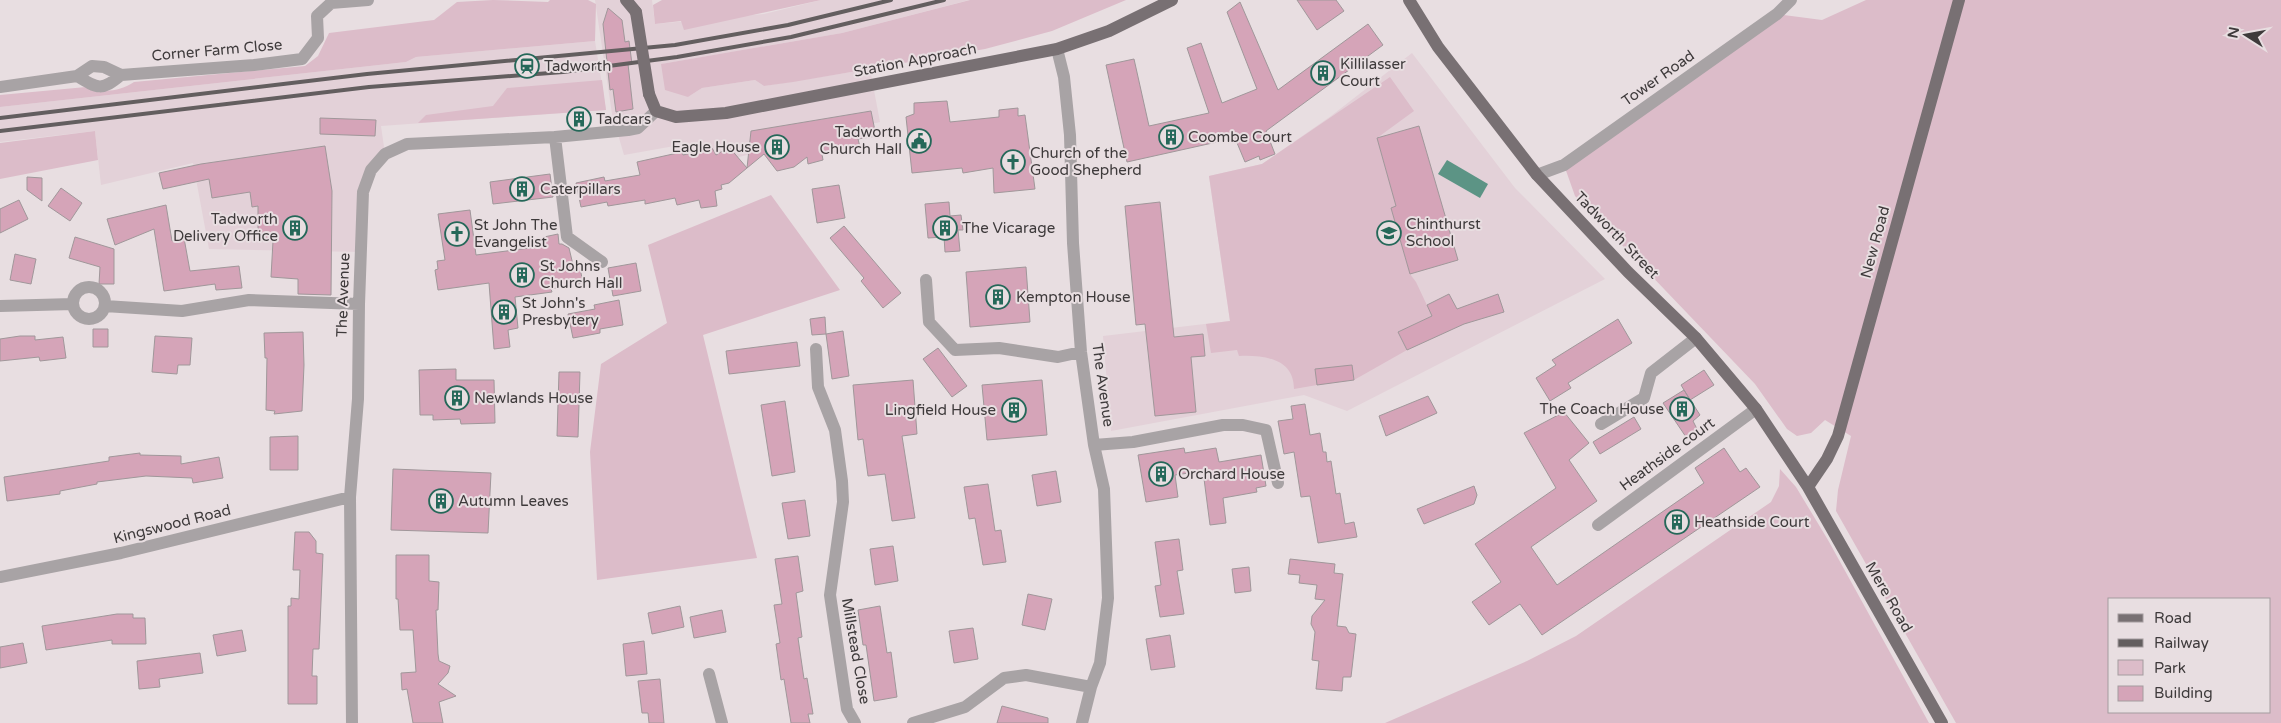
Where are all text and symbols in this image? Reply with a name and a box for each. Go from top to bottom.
north arrow [2221,10,2271,60]
text: N [2224,25,2243,40]
street label: Corner Farm Close [151,35,283,65]
street label: Station Approach [852,39,978,81]
street label: Tower Road [1618,46,1698,110]
station icon: Tadworth [514,53,540,79]
place label: Killilasser Court [1340,55,1406,90]
place label: Tadworth [544,57,611,75]
building icon: Killilasser Court [1310,60,1336,86]
building icon: Tadcars [566,106,592,132]
place label: Tadcars [596,110,651,128]
place label: Tadworth Church Hall [820,123,902,158]
building icon: Coombe Court [1158,124,1184,150]
public building icon: Tadworth Church Hall [906,128,932,154]
place label: Coombe Court [1188,128,1292,146]
building icon: Eagle House [764,134,790,160]
place label: Eagle House [671,138,760,156]
place label: Church of the Good Shepherd [1030,144,1142,179]
church icon: Church of the Good Shepherd [1000,149,1026,175]
building icon: Caterpillars [509,176,535,202]
place label: Caterpillars [540,180,621,198]
street label: Tadworth Street [1571,188,1663,282]
street label: New Road [1857,204,1893,280]
place label: Tadworth Delivery Office [173,210,278,245]
building icon: Tadworth Delivery Office [282,215,308,241]
building icon: The Vicarage [932,215,958,241]
place label: Chinthurst School [1406,215,1481,250]
place label: St John The Evangelist [474,216,558,251]
place label: The Vicarage [962,219,1055,237]
school or university icon: Chinthurst School [1376,220,1402,246]
church icon: St John The Evangelist [444,221,470,247]
street label: The Avenue [333,253,353,337]
place label: St Johns Church Hall [540,257,622,292]
building icon: St Johns Church Hall [509,262,535,288]
building icon: Kempton House [985,284,1011,310]
place label: Kempton House [1016,288,1131,306]
place label: St John's Presbytery [522,294,599,329]
building icon: St John's Presbytery [491,299,517,325]
street label: The Avenue [1088,342,1118,428]
building icon: Newlands House [444,385,470,411]
place label: Newlands House [474,389,593,407]
building icon: The Coach House [1669,396,1695,422]
building icon: Lingfield House [1001,397,1027,423]
place label: The Coach House [1540,400,1664,418]
place label: Lingfield House [885,401,996,419]
street label: Heathside court [1616,413,1718,495]
building icon: Orchard House [1148,461,1174,487]
place label: Orchard House [1178,465,1285,483]
building icon: Autumn Leaves [428,488,454,514]
place label: Autumn Leaves [458,492,569,510]
street label: Kingswood Road [111,501,233,547]
building icon: Heathside Court [1664,509,1690,535]
place label: Heathside Court [1694,513,1810,531]
street label: Mere Road [1862,559,1916,635]
street label: Millstead Close [838,596,874,706]
legend [2108,598,2271,713]
text: Road [2154,609,2192,627]
text: Railway [2154,634,2209,652]
text: Park [2154,659,2186,677]
text: Building [2154,684,2213,702]

